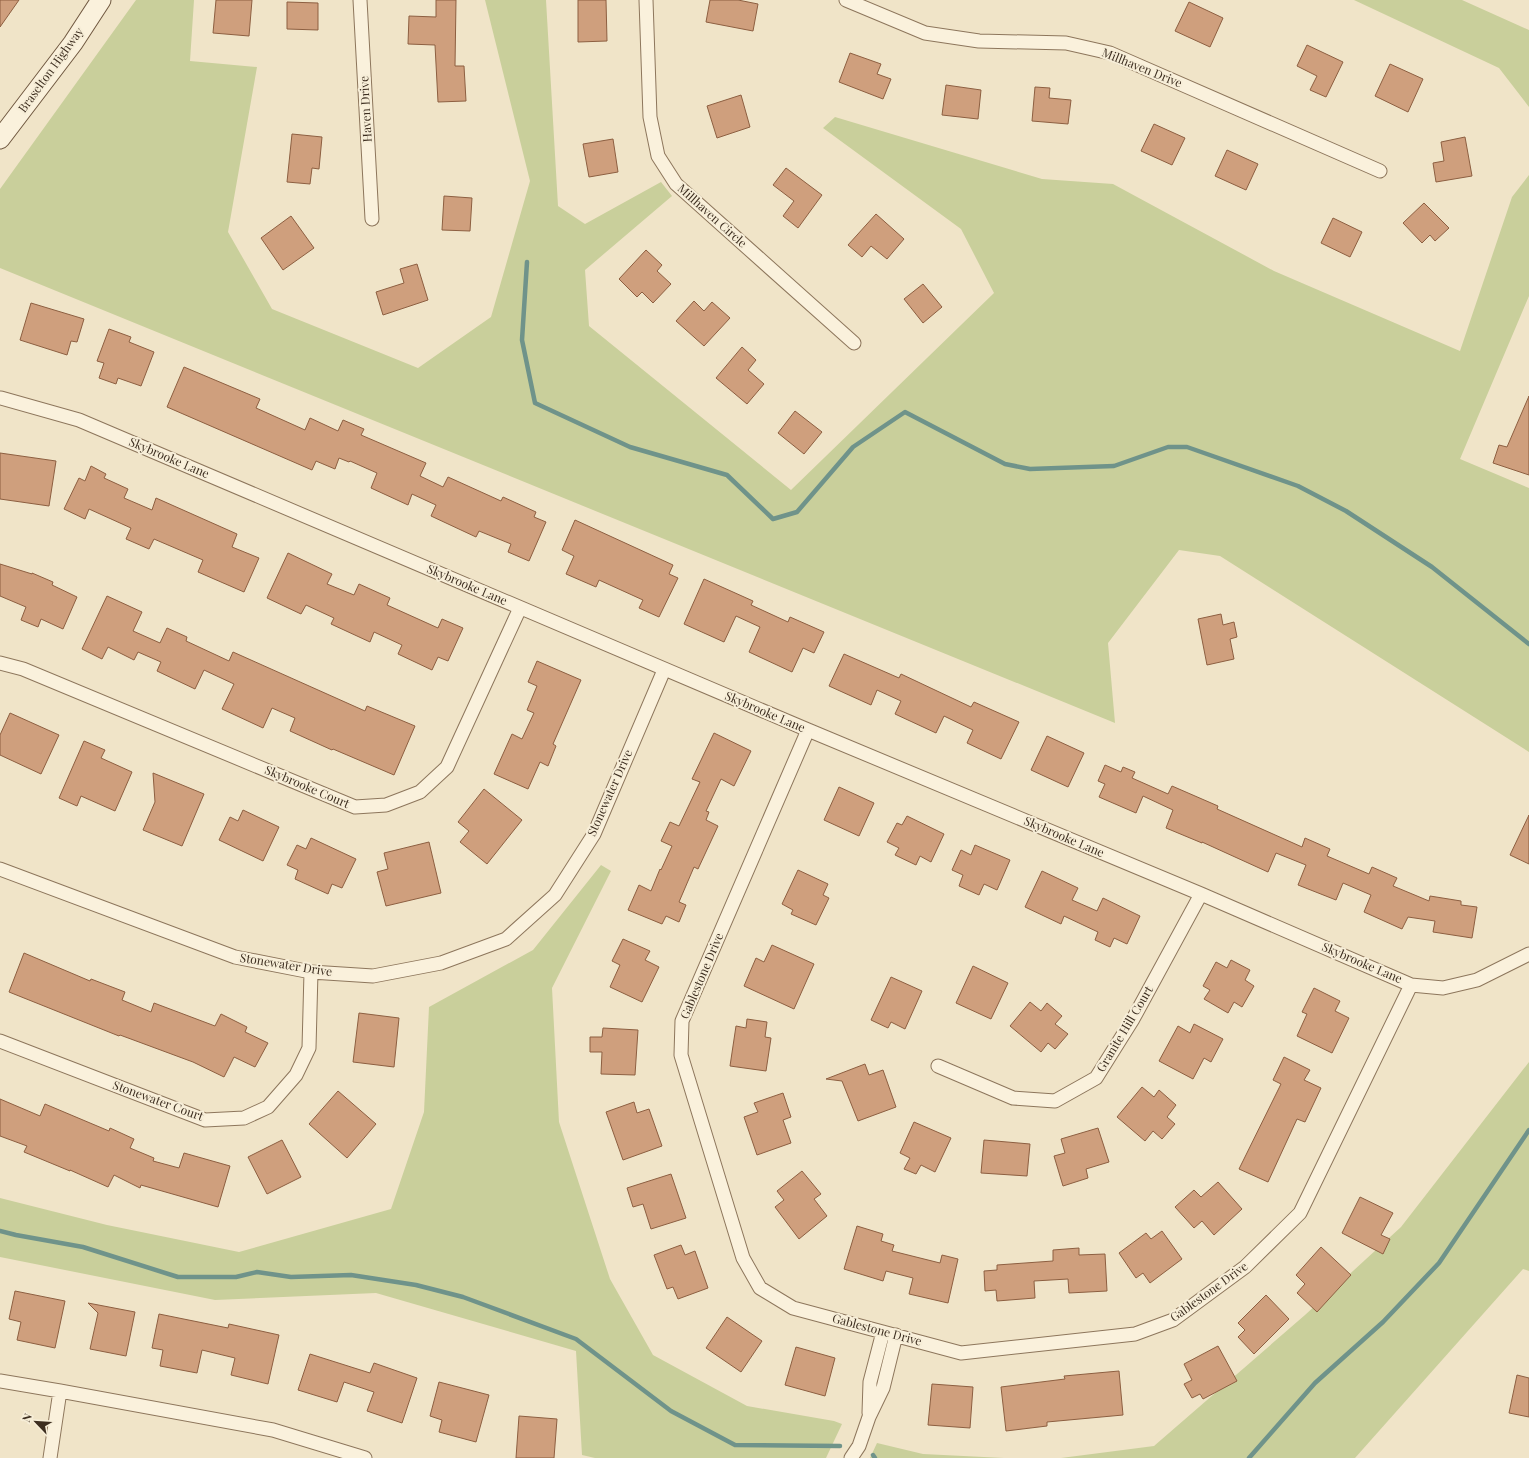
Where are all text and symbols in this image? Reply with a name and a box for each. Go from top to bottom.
street label: Braselton Highway [14,24,87,115]
street label: Millhaven Drive [1100,44,1185,90]
street label: Haven Drive [355,76,375,143]
street label: Millhaven Circle [675,180,751,251]
street label: Skybrooke Lane [127,433,212,481]
street label: Skybrooke Lane [425,560,510,608]
street label: Skybrooke Lane [723,687,808,735]
street label: Stonewater Drive [583,747,635,839]
street label: Skybrooke Court [263,761,353,811]
street label: Skybrooke Lane [1022,812,1107,860]
street label: Gablestone Drive [676,930,726,1021]
street label: Skybrooke Lane [1320,938,1405,986]
street label: Stonewater Drive [239,949,334,979]
street label: Granite Hill Court [1092,982,1157,1074]
street label: Stonewater Court [111,1076,207,1124]
street label: Gablestone Drive [1166,1258,1250,1325]
street label: Gablestone Drive [831,1309,924,1349]
north arrow [16,1402,56,1442]
text: N [18,1411,35,1424]

